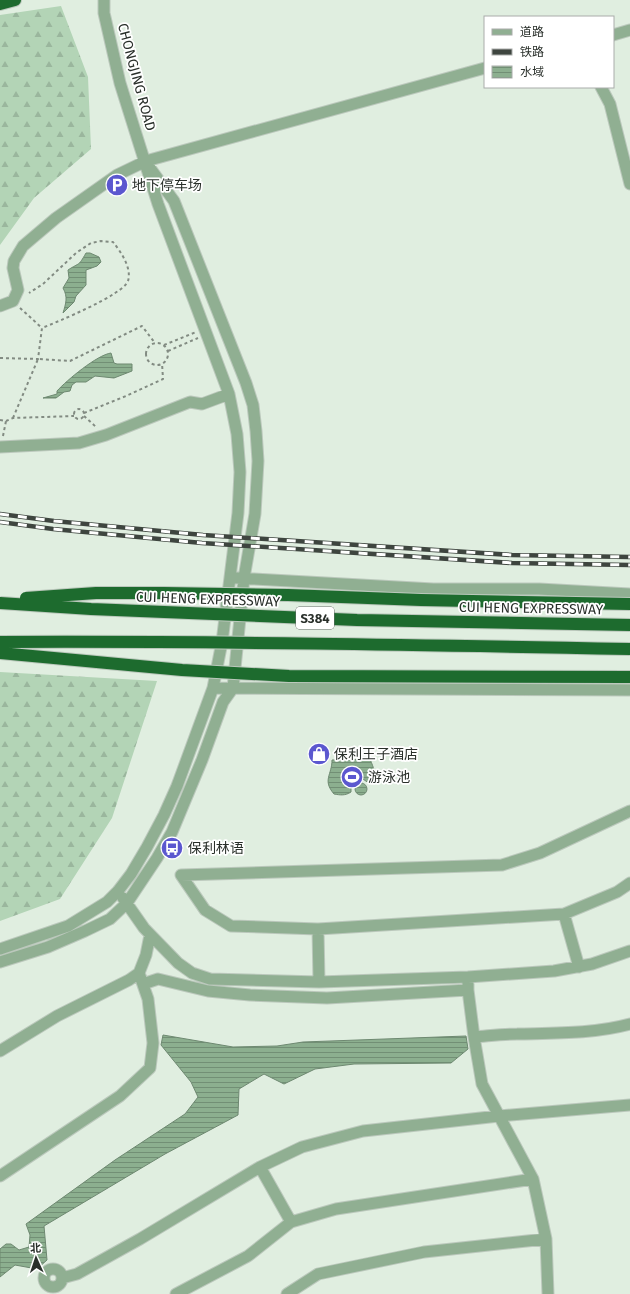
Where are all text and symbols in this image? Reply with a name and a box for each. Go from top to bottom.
legend [484,16,614,88]
street label: CHONGJING ROAD [114,21,159,133]
text: 道路 [520,25,544,39]
text: 铁路 [520,45,544,59]
text: 水域 [520,65,544,79]
parking icon: 地下停车场 [104,172,130,198]
place label: 地下停车场 [132,177,202,194]
street label: CUI HENG EXPRESSWAY [135,588,281,611]
street label: CUI HENG EXPRESSWAY [459,599,604,618]
road number: S384 [296,607,334,629]
shop icon: 保利王子酒店 [306,741,332,767]
place label: 保利王子酒店 [334,746,418,763]
sports icon: 游泳池 [339,764,365,790]
place label: 游泳池 [368,769,410,786]
bus stop icon: 保利林语 [159,835,185,861]
place label: 保利林语 [188,840,244,857]
north arrow [16,1238,56,1278]
text: 北 [30,1242,41,1255]

